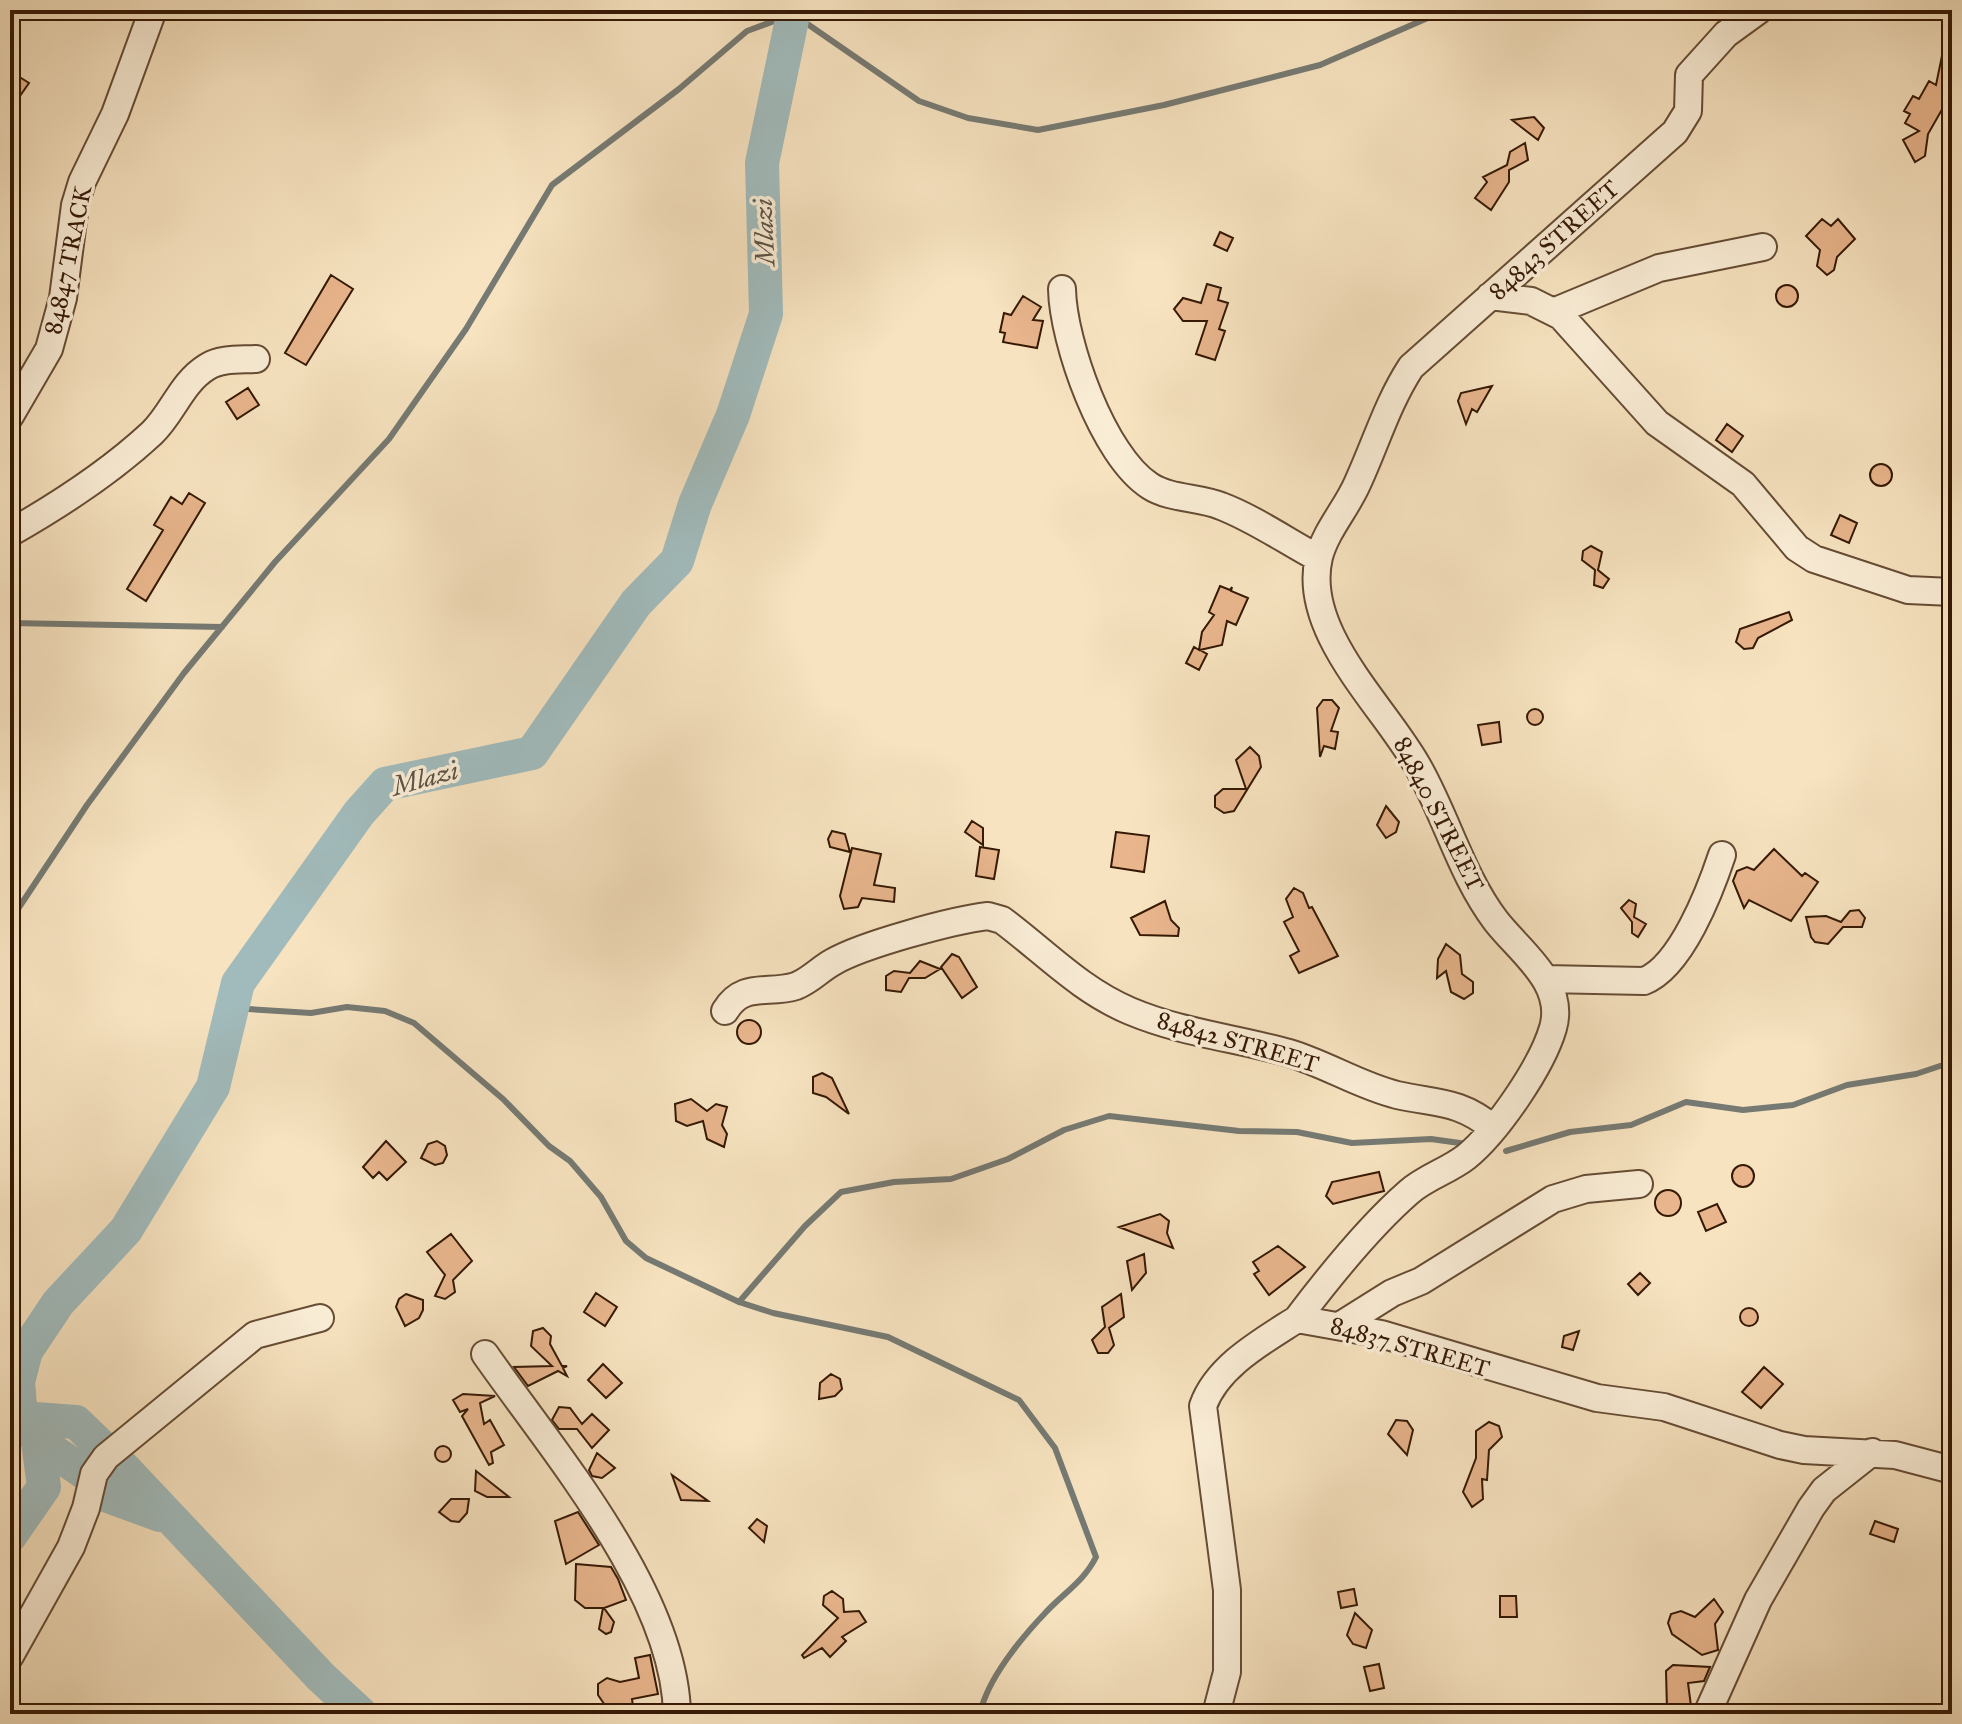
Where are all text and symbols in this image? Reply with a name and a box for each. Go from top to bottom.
street label: 84843 STREET [1483,174,1625,306]
street label: 84847 TRACK [38,182,99,337]
water label: Mlazi [747,197,781,269]
street label: 84840 STREET [1387,732,1491,896]
water label: Mlazi [385,754,462,803]
street label: 84842 STREET [1153,1005,1323,1079]
street label: 84837 STREET [1327,1310,1493,1384]

